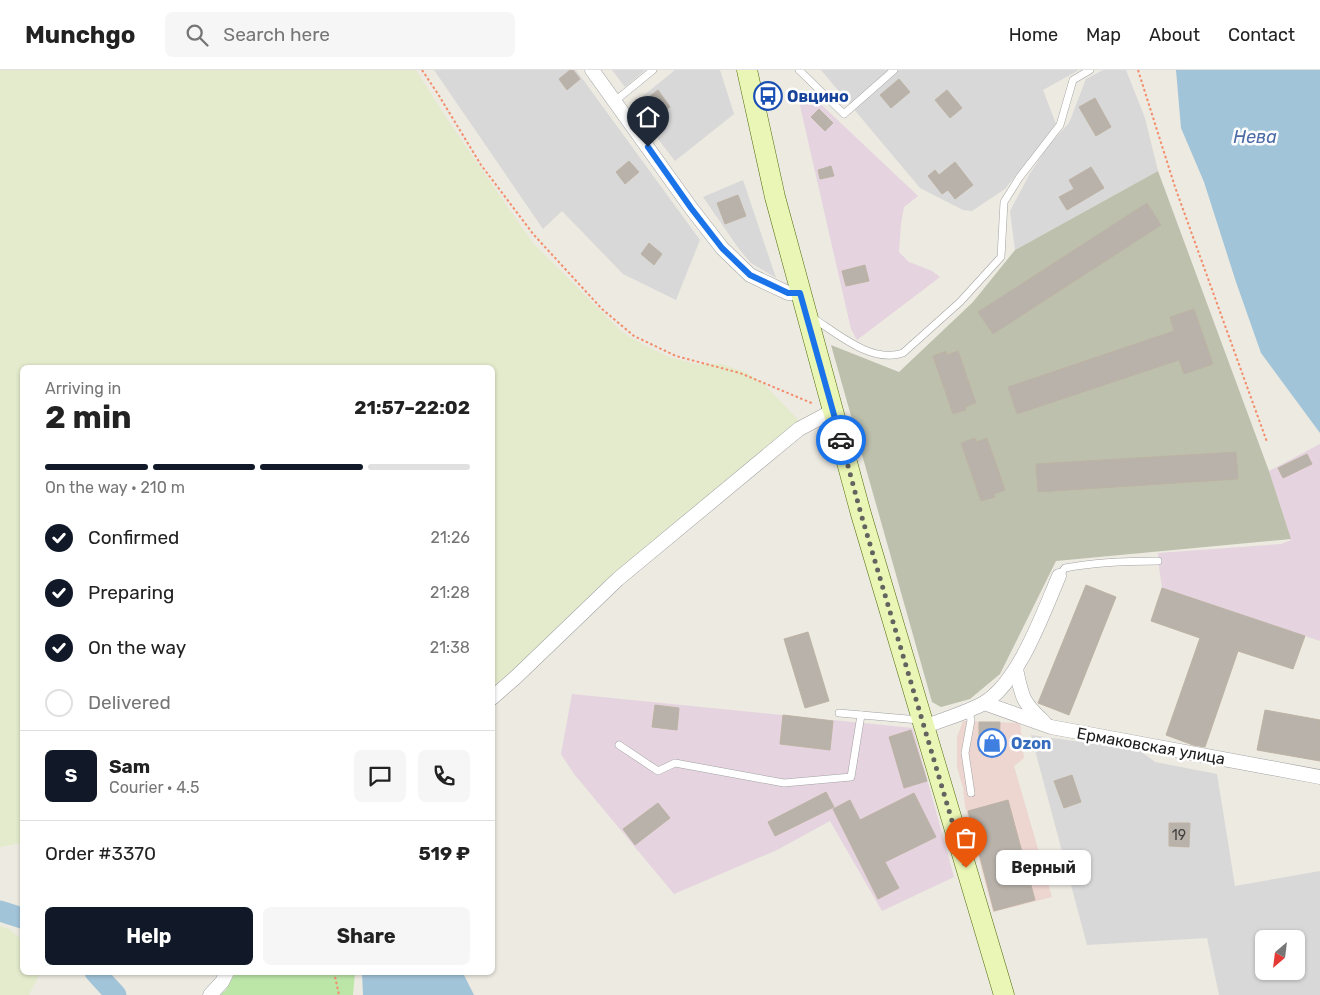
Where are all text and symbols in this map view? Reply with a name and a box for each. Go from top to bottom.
search box [165,12,515,57]
text: Munchgo [25,21,135,49]
icon: search [183,21,211,49]
text: Search here [223,23,330,46]
text: Home [1009,24,1058,46]
text: Map [1086,24,1121,46]
text: About [1149,24,1200,46]
text: Contact [1228,24,1295,46]
bus stop icon: Овцино [753,81,783,111]
place label: Овцино [787,87,849,106]
pin [627,96,669,147]
icon: home [634,103,662,131]
water label: Нева [1233,126,1277,148]
text: Arriving in [45,379,121,398]
text: 21:57–22:02 [354,396,470,419]
text: 2 min [45,398,132,436]
courier [816,415,866,465]
icon: car [827,426,855,454]
text: On the way · 210 m [45,478,185,497]
icon: check [45,524,73,552]
text: Confirmed [88,526,179,549]
text: 21:26 [431,528,470,547]
icon: check [45,579,73,607]
text: Preparing [88,581,174,604]
text: 21:28 [430,583,470,602]
icon: check [45,634,73,662]
text: On the way [88,636,186,659]
text: 21:38 [430,638,470,657]
text: Delivered [88,691,171,714]
street label: Ермаковская улица [1075,724,1227,768]
shop icon: Ozon [977,728,1007,758]
place label: Ozon [1011,734,1051,753]
button: chat [354,750,406,802]
button: phone [418,750,470,802]
text: Sam [109,755,150,778]
text: S [65,764,77,787]
text: Courier · 4.5 [109,778,199,797]
pin [945,817,987,868]
icon: bag [952,824,980,852]
house number: 19 [1172,827,1186,844]
text: Order #3370 [45,842,156,865]
text: 519 ₽ [418,842,470,865]
callout: Верный [996,850,1091,886]
text: Верный [1011,858,1076,877]
button: Help [45,907,253,965]
button: Share [263,907,470,965]
north arrow [1255,930,1305,980]
map controls [1255,930,1305,980]

